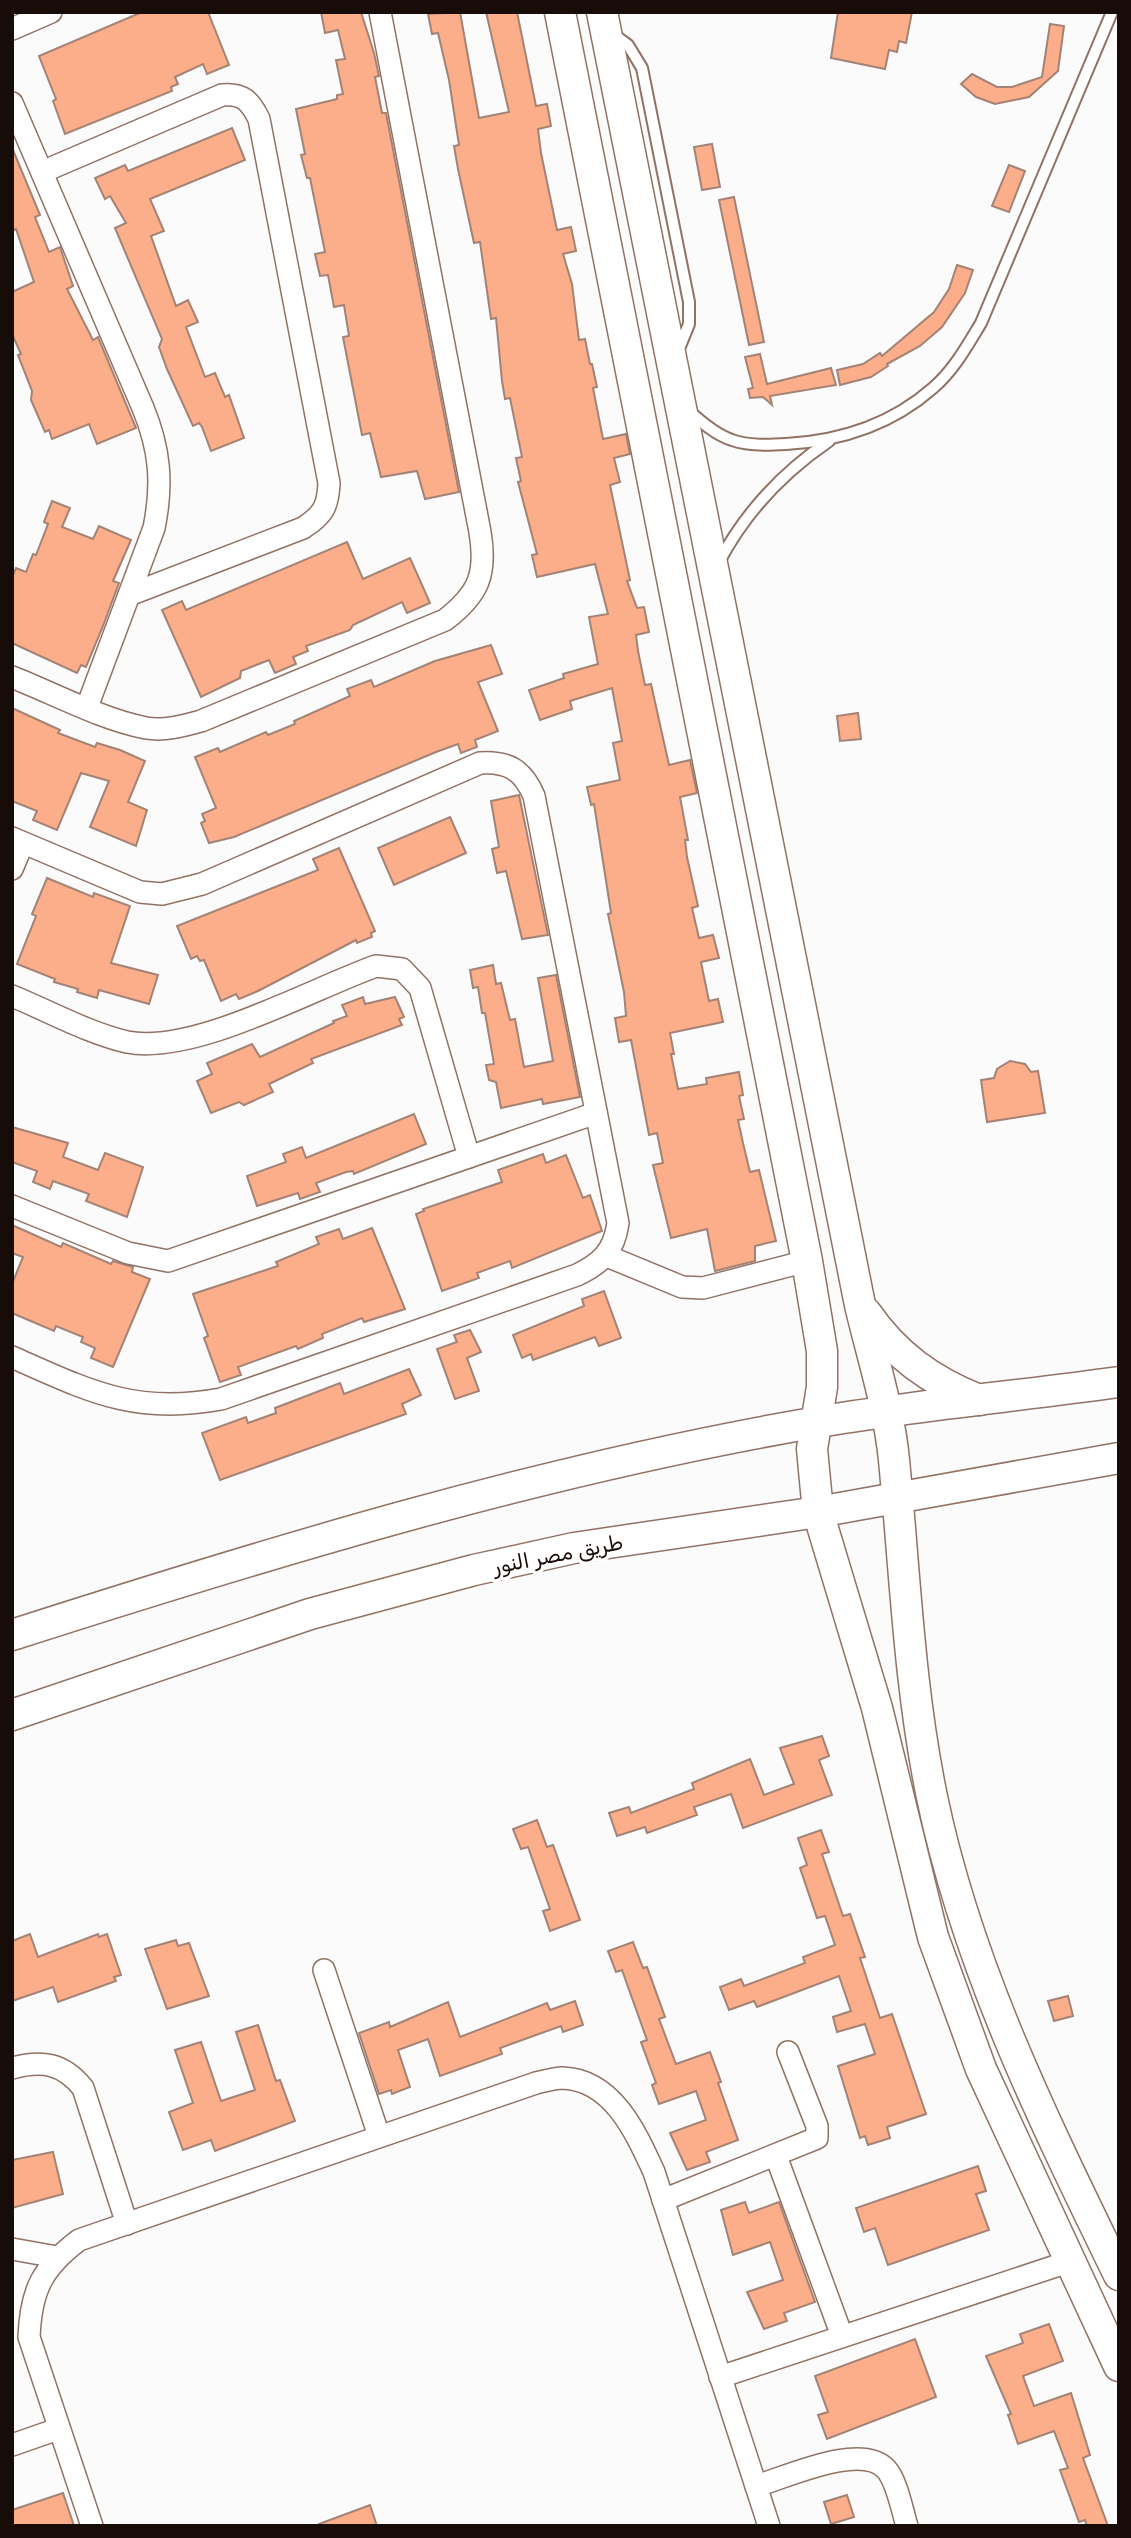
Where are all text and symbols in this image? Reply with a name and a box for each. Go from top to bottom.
street label: طريق مصر النور [489,1529,625,1579]

